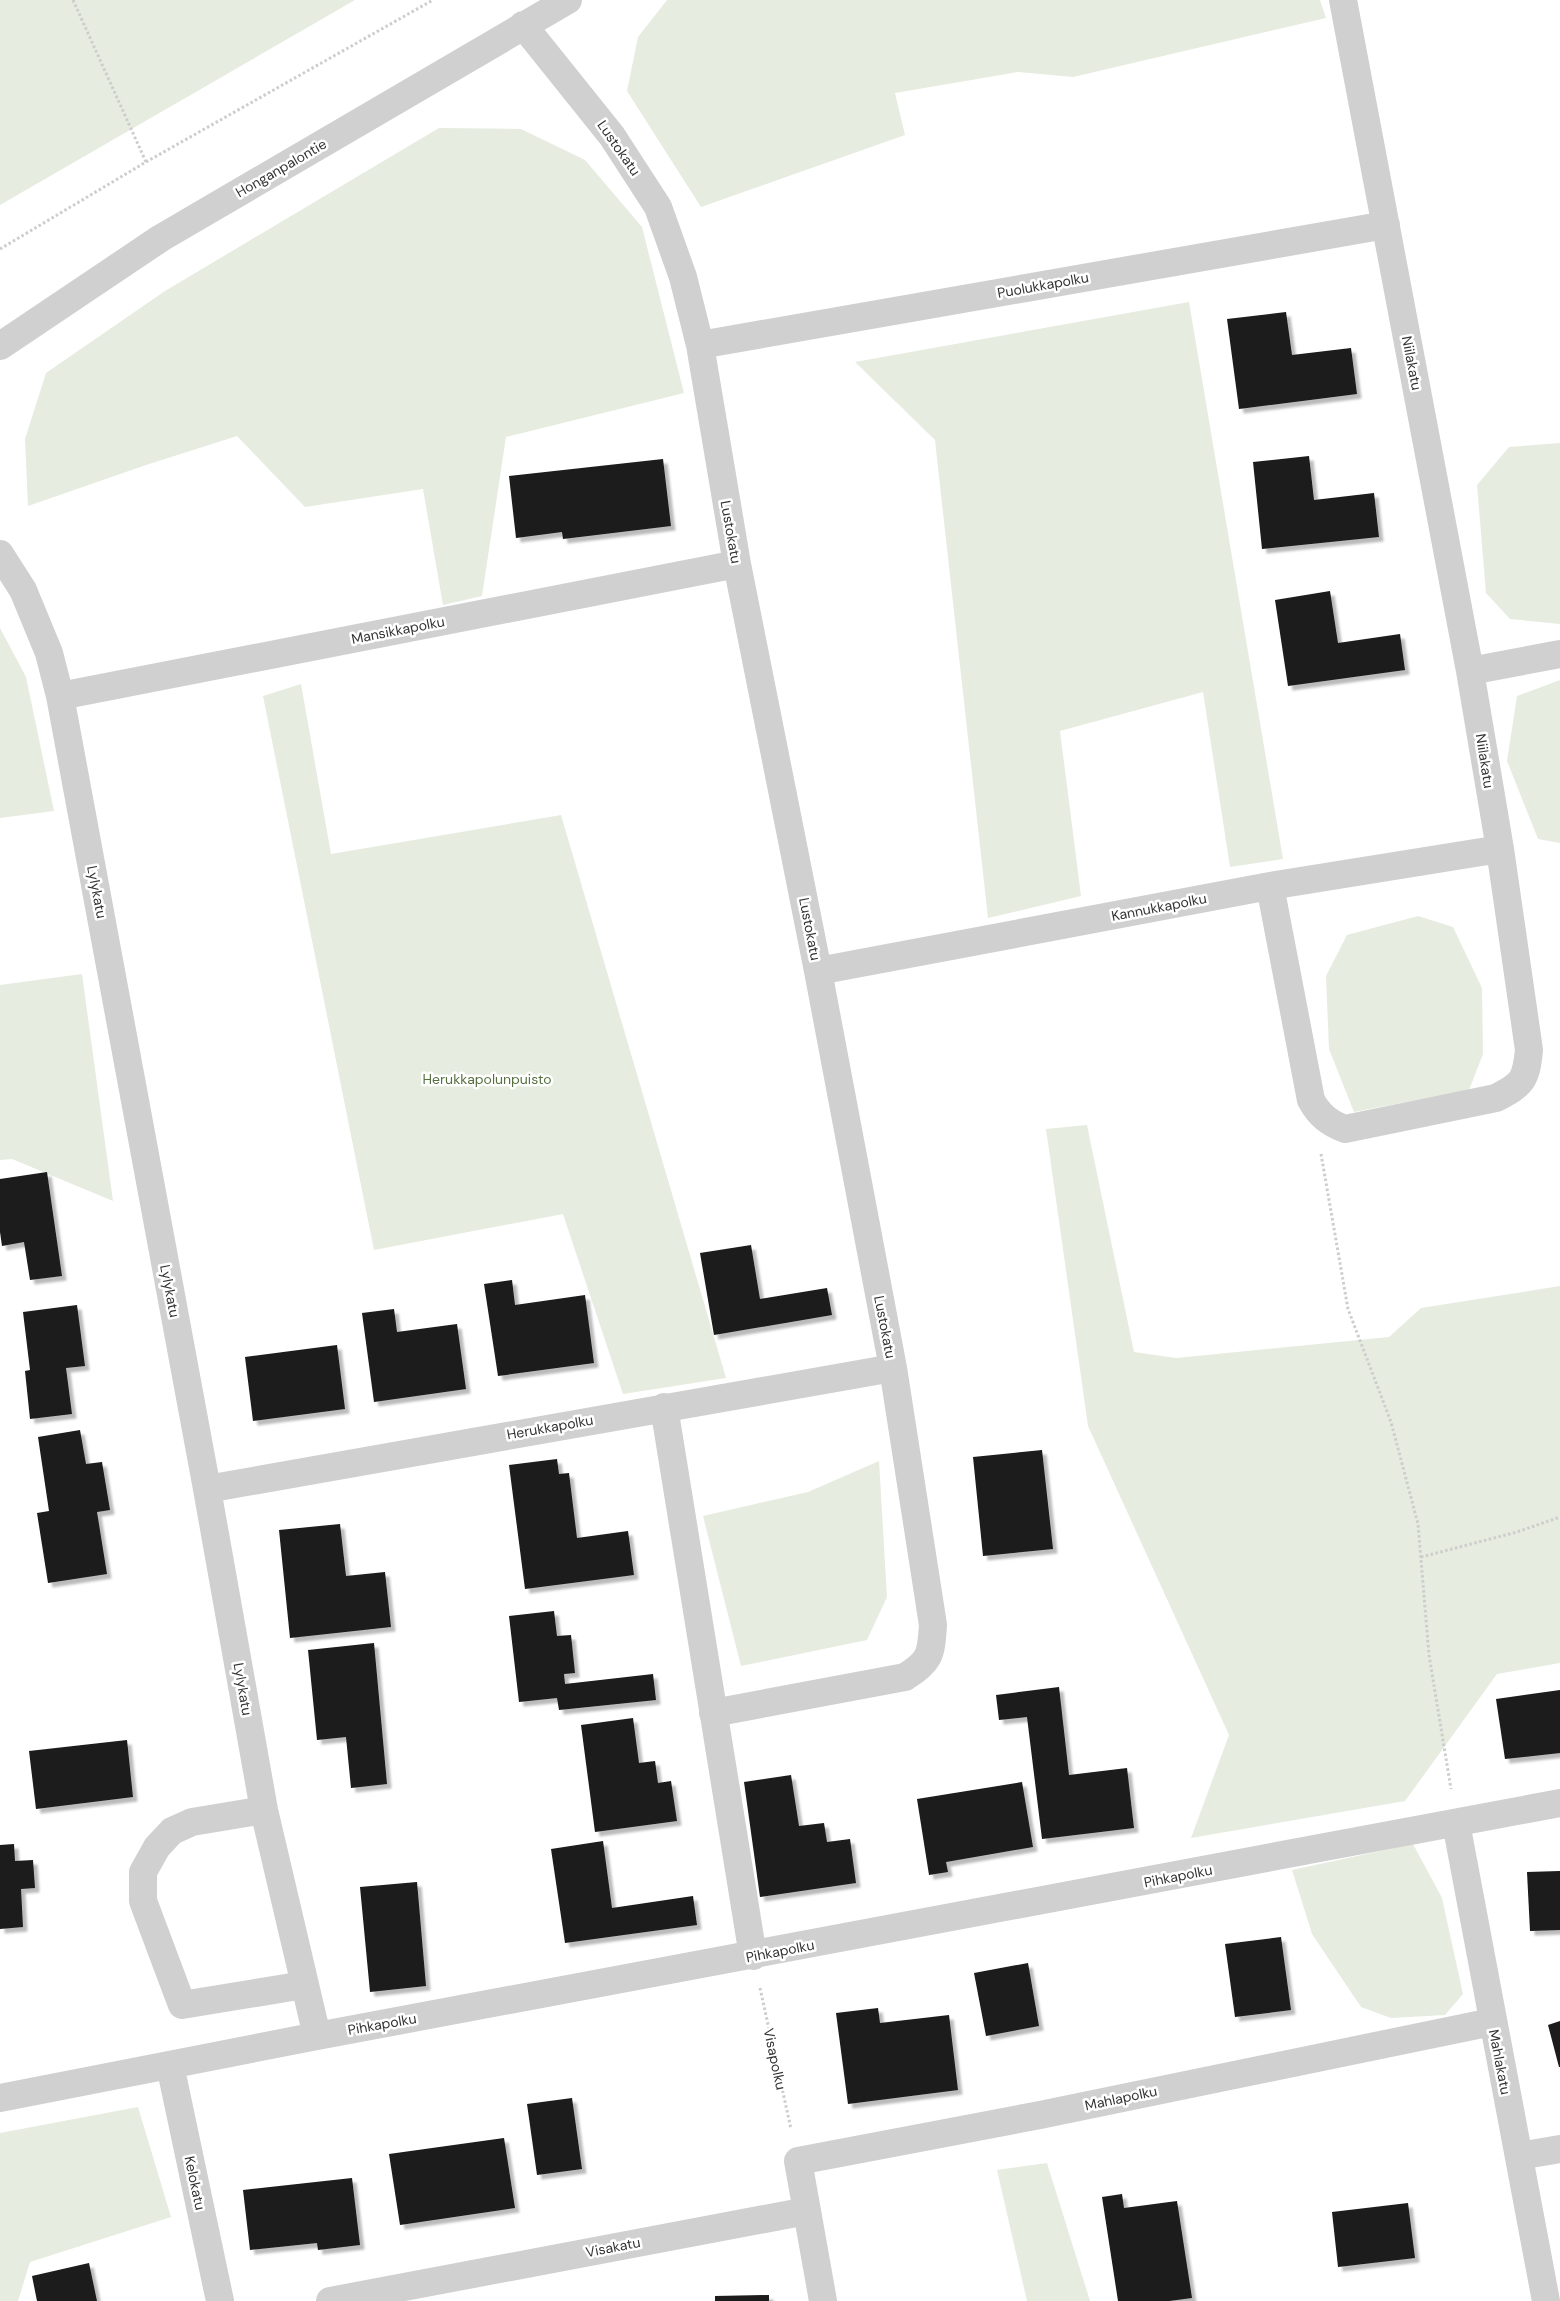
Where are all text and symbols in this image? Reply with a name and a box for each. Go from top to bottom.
street label: Lustokatu [593,117,645,179]
street label: Honganpalontie [232,135,330,201]
street label: Puolukkapolku [996,268,1090,302]
street label: Niilakatu [1398,334,1426,392]
street label: Lustokatu [717,499,745,565]
street label: Mansikkapolku [350,612,446,648]
street label: Niilakatu [1472,732,1498,790]
street label: Lylykatu [83,864,111,920]
street label: Kannukkapolku [1110,889,1208,925]
street label: Lustokatu [795,896,825,962]
park label: Herukkapolunpuisto [422,1070,552,1088]
street label: Lylykatu [156,1263,184,1319]
street label: Lustokatu [870,1294,900,1360]
street label: Herukkapolku [505,1411,595,1443]
street label: Lylykatu [230,1661,256,1717]
street label: Pihkapolku [1142,1861,1214,1891]
street label: Pihkapolku [744,1936,816,1966]
street label: Pihkapolku [346,2009,418,2039]
street label: Visapolku [760,2026,790,2092]
street label: Mahlakatu [1485,2028,1515,2096]
street label: Mahlapolku [1083,2082,1159,2114]
street label: Kelokatu [180,2154,210,2212]
street label: Visakatu [584,2233,642,2261]

